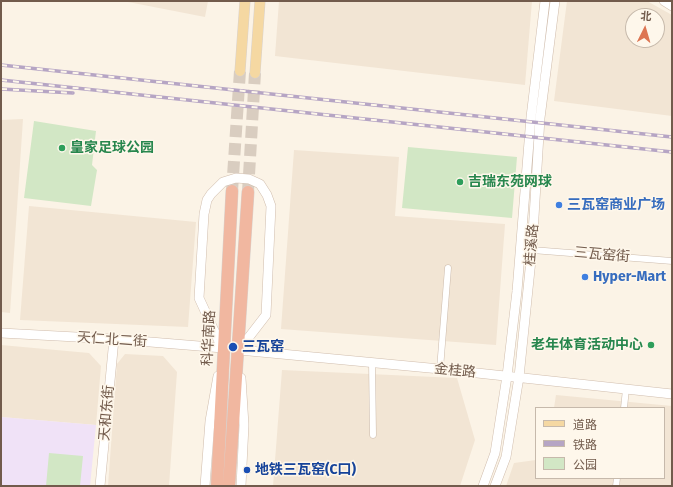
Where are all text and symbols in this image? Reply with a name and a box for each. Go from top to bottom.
north arrow [625,8,665,48]
text: 北 [640,10,652,23]
place label: 皇家足球公园 [70,140,154,156]
marker: 皇家足球公园 [57,143,67,153]
place label: 吉瑞东苑网球 [468,174,552,190]
marker: 吉瑞东苑网球 [455,177,465,187]
place label: 三瓦窑商业广场 [567,197,665,213]
marker: 三瓦窑商业广场 [554,200,564,210]
street label: 桂溪路 [522,223,542,267]
street label: 三瓦窑街 [573,244,631,266]
place label: Hyper-Mart [593,269,666,285]
marker: Hyper-Mart [580,272,590,282]
street label: 科华南路 [199,310,219,366]
street label: 天仁北二街 [76,329,148,351]
place label: 老年体育活动中心 [531,337,643,353]
place label: 三瓦窑 [242,339,284,355]
marker: 老年体育活动中心 [646,340,656,350]
marker: 三瓦窑 [227,341,239,353]
street label: 金桂路 [433,360,477,382]
street label: 天和东街 [96,384,118,442]
legend [535,407,665,479]
text: 道路 [573,418,597,432]
text: 铁路 [573,438,597,452]
text: 公园 [573,458,597,472]
place label: 地铁三瓦窑(C口) [255,462,356,478]
marker: 地铁三瓦窑(C口) [242,465,252,475]

